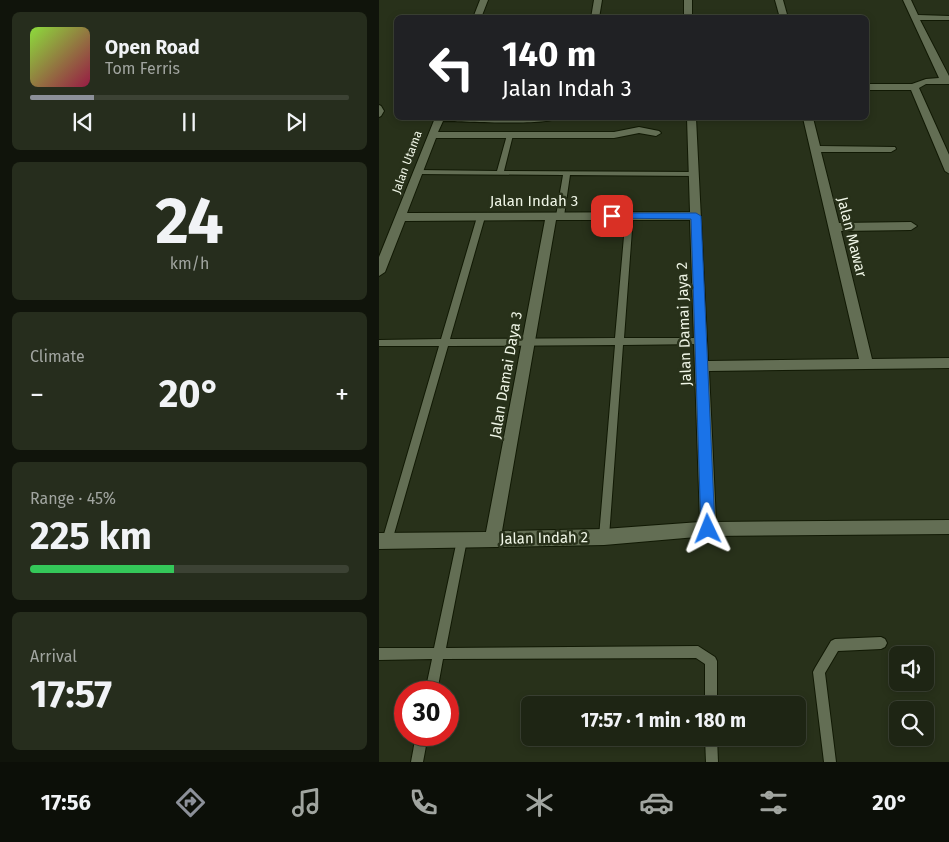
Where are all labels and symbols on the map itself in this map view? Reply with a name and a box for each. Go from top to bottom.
street label: Jalan Utama [389,129,425,195]
street label: Jalan Indah 3 [490,192,578,210]
pin [591,195,633,237]
street label: Jalan Mawar [833,195,871,279]
street label: Jalan Damai Jaya 2 [673,262,695,386]
street label: Jalan Damai Daya 3 [486,310,526,440]
position arrow [681,502,733,554]
street label: Jalan Indah 2 [500,528,588,548]
speed limit sign: 30 [394,681,459,746]

